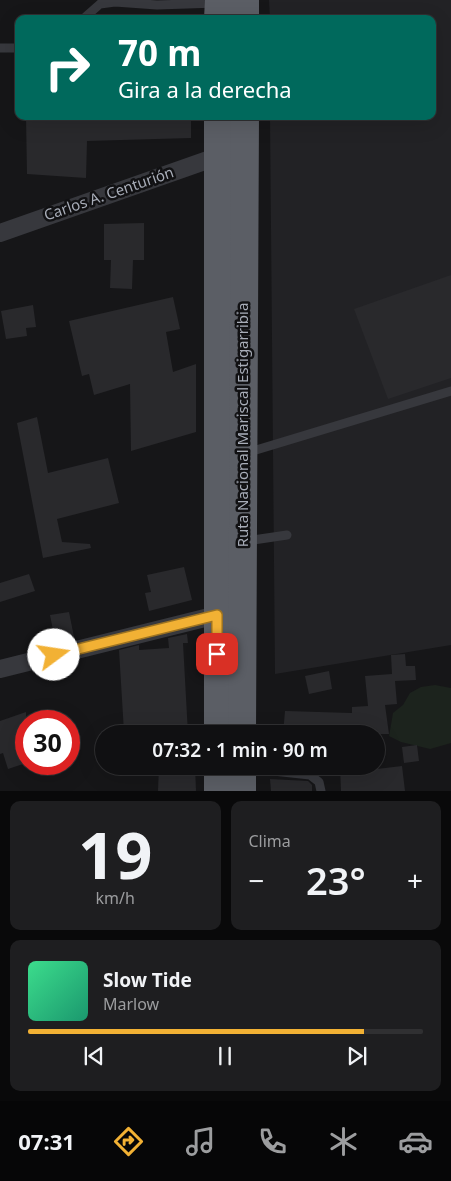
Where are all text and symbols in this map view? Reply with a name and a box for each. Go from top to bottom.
text: 70 m [118,29,201,76]
icon: right [35,35,100,100]
text: Gira a la derecha [118,74,292,104]
street label: Carlos A. Centurión [41,161,176,225]
street label: Ruta Nacional Mariscal Estigarribia [232,303,252,547]
position arrow [27,628,79,680]
pin [196,633,238,675]
icon: arrive [203,640,231,668]
speed limit sign: 30 [15,710,80,775]
text: 07:32 · 1 min · 90 m [152,737,328,763]
text: 19 [78,810,152,898]
text: Clima [249,830,291,852]
text: 23° [306,854,366,906]
text: − [249,861,265,899]
text: + [407,861,423,899]
text: km/h [96,887,135,909]
text: Slow Tide [103,967,192,993]
text: Marlow [103,993,159,1015]
icon: previous [80,1042,108,1070]
icon: pause [211,1042,239,1070]
icon: next [343,1042,371,1070]
icon: directions [111,1124,146,1159]
icon: music [183,1124,218,1159]
icon: phone [255,1124,290,1159]
icon: climate [326,1124,361,1159]
icon: car [398,1124,433,1159]
text: 07:31 [18,1126,75,1156]

